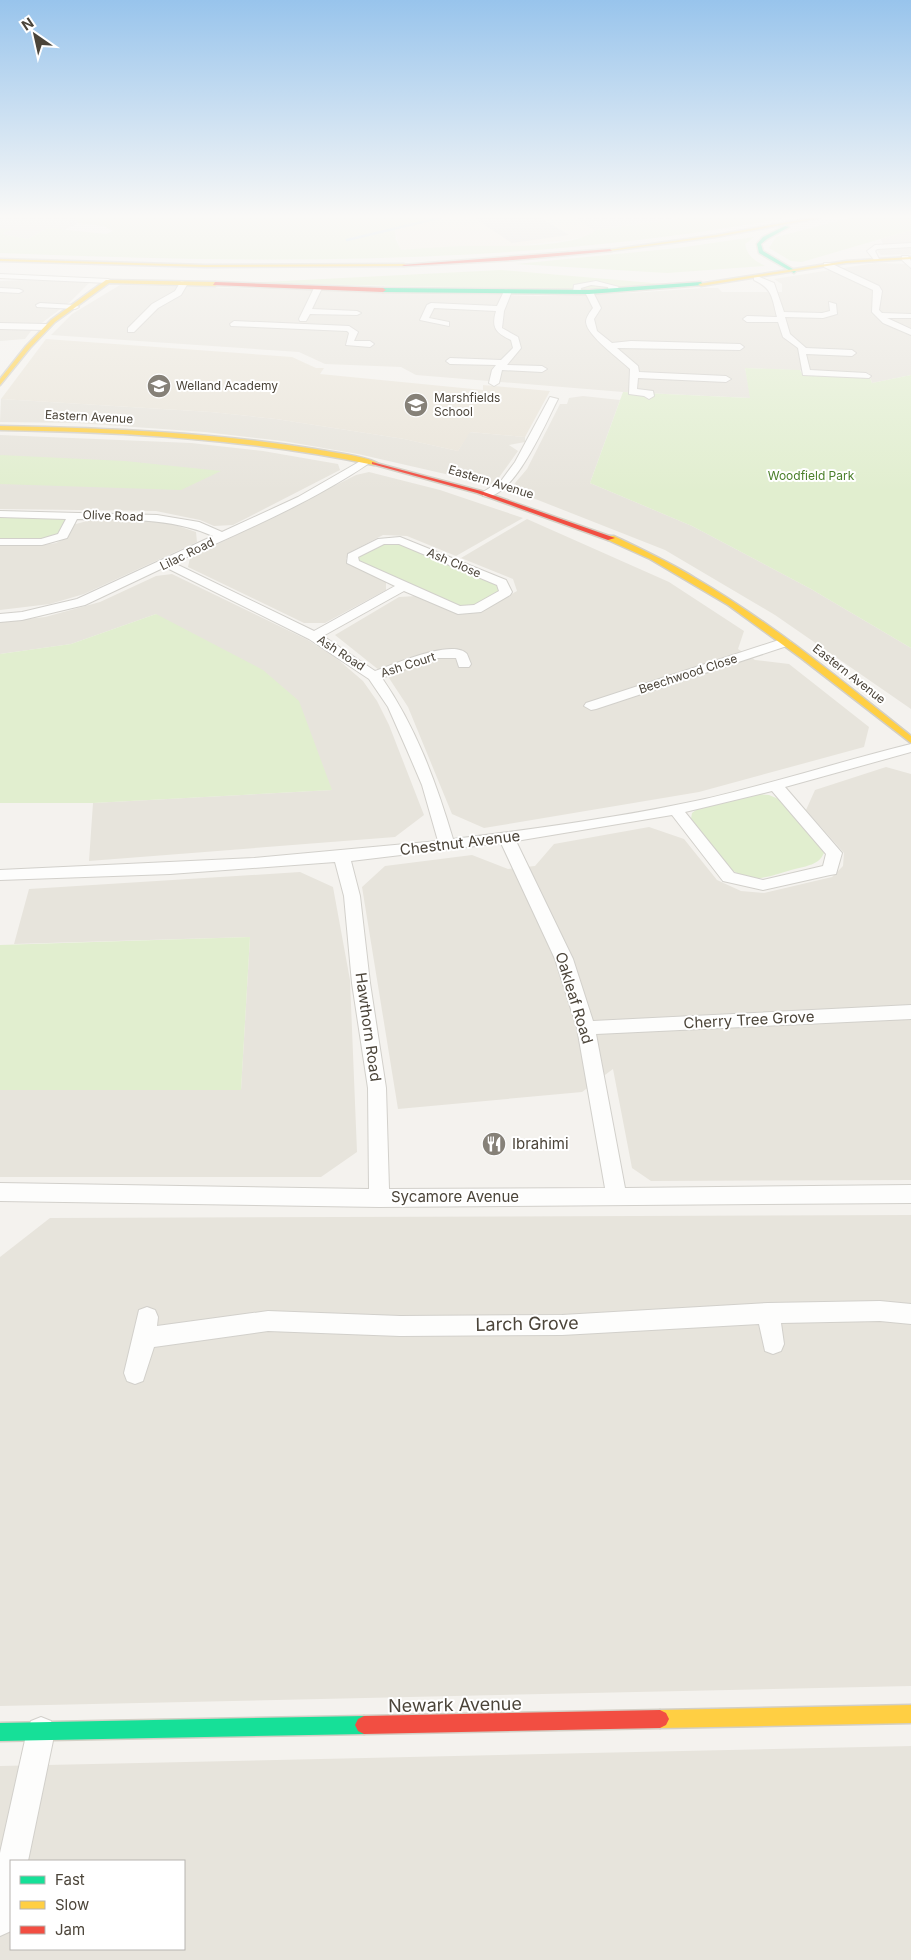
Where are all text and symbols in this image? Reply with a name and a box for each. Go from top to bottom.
north arrow [10,10,60,60]
text: N [18,14,37,34]
school or university icon: Welland Academy [146,373,172,399]
place label: Welland Academy [176,378,278,393]
place label: Marshfields School [434,390,500,419]
school or university icon: Marshfields School [403,392,429,418]
street label: Eastern Avenue [44,407,134,426]
street label: Eastern Avenue [447,461,536,502]
park label: Woodfield Park [768,468,855,483]
street label: Olive Road [82,507,144,524]
street label: Lilac Road [157,534,216,573]
street label: Ash Close [425,544,483,581]
street label: Ash Road [315,632,368,674]
street label: Eastern Avenue [810,640,889,707]
street label: Ash Court [379,649,437,680]
street label: Beechwood Close [637,651,739,697]
street label: Chestnut Avenue [399,826,521,859]
street label: Oakleaf Road [552,950,597,1046]
street label: Hawthorn Road [351,971,386,1083]
street label: Cherry Tree Grove [683,1007,815,1032]
restaurant icon: Ibrahimi [481,1131,507,1157]
place label: Ibrahimi [512,1134,569,1153]
street label: Sycamore Avenue [391,1187,519,1206]
street label: Larch Grove [475,1312,579,1335]
street label: Newark Avenue [388,1693,522,1716]
legend [10,1860,185,1950]
text: Fast [55,1870,85,1889]
text: Slow [55,1895,89,1914]
text: Jam [55,1920,85,1939]

